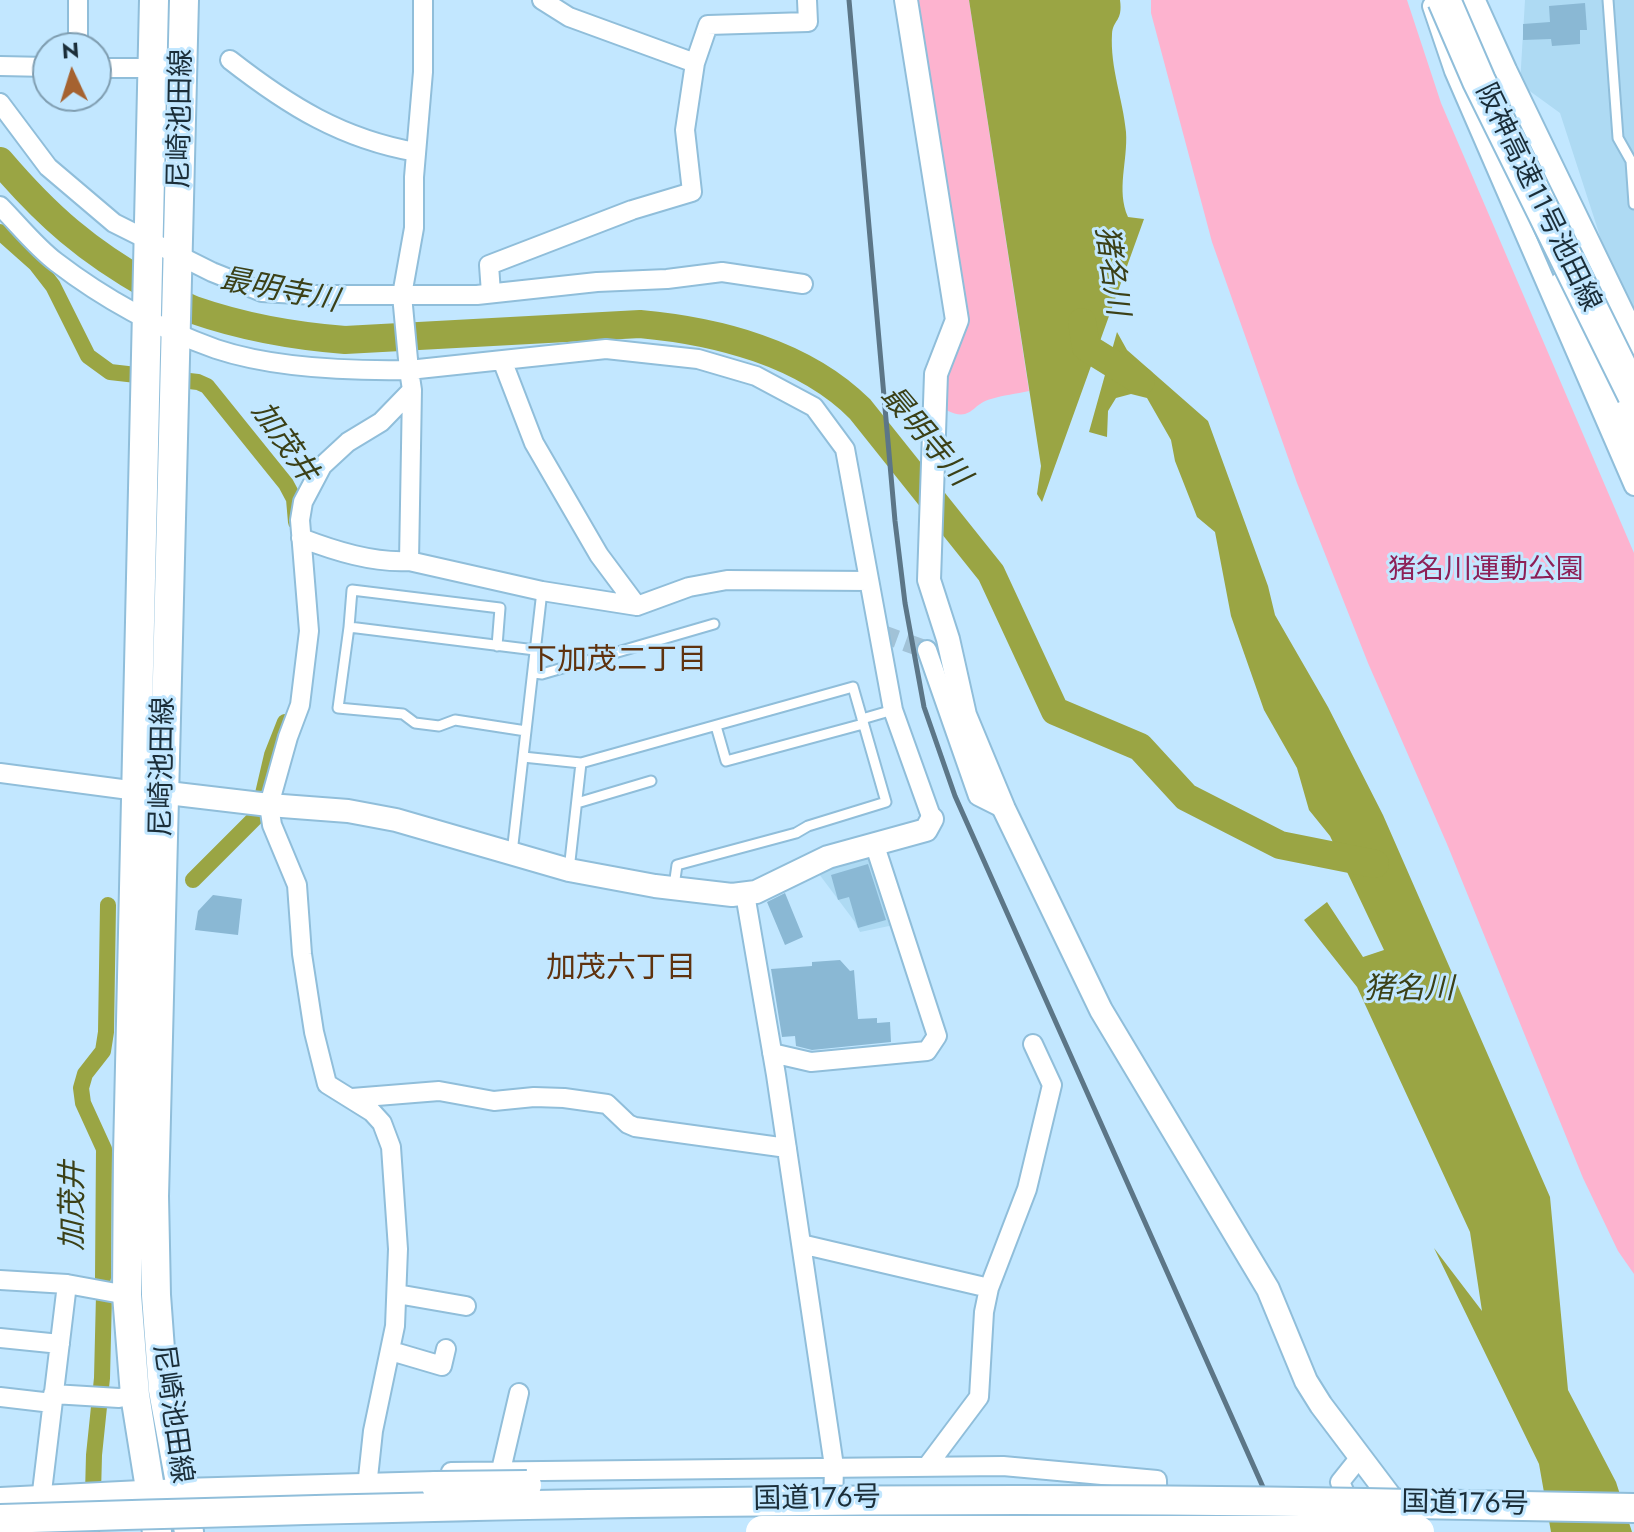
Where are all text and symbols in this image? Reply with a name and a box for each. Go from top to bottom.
north arrow [32,32,112,112]
text: N [61,33,80,67]
street label: 尼崎池田線 [164,49,200,189]
street label: 阪神高速11号池田線 [1467,79,1607,317]
water label: 猪名川 [1086,224,1134,318]
water label: 最明寺川 [217,263,341,321]
water label: 最明寺川 [872,379,976,495]
water label: 加茂井 [242,396,324,490]
park label: 猪名川運動公園 [1388,554,1584,588]
district label: 下加茂二丁目 [527,644,707,680]
street label: 尼崎池田線 [146,697,182,837]
district label: 加茂六丁目 [546,952,696,988]
water label: 猪名川 [1364,973,1454,1009]
water label: 加茂井 [57,1161,93,1251]
street label: 尼崎池田線 [145,1342,197,1486]
street label: 国道176号 [753,1482,881,1518]
street label: 国道176号 [1401,1487,1529,1523]

